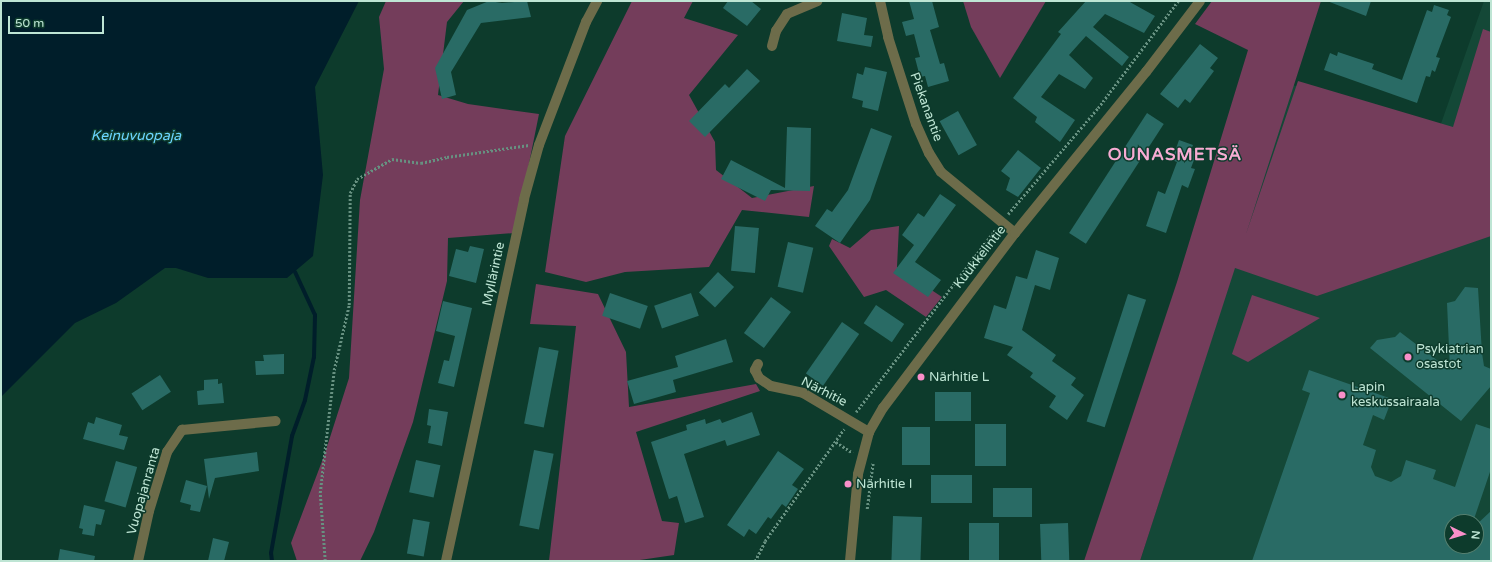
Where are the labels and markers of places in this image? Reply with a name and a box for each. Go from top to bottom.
place label: Psykiatrian osastot [1416,342,1484,373]
marker: Psykiatrian osastot [1403,352,1413,362]
place label: Närhitie L [929,369,989,385]
marker: Närhitie L [916,372,926,382]
place label: Lapin keskussairaala [1351,380,1440,411]
marker: Lapin keskussairaala [1336,389,1348,401]
place label: Närhitie I [856,476,913,492]
marker: Närhitie I [843,479,853,489]

